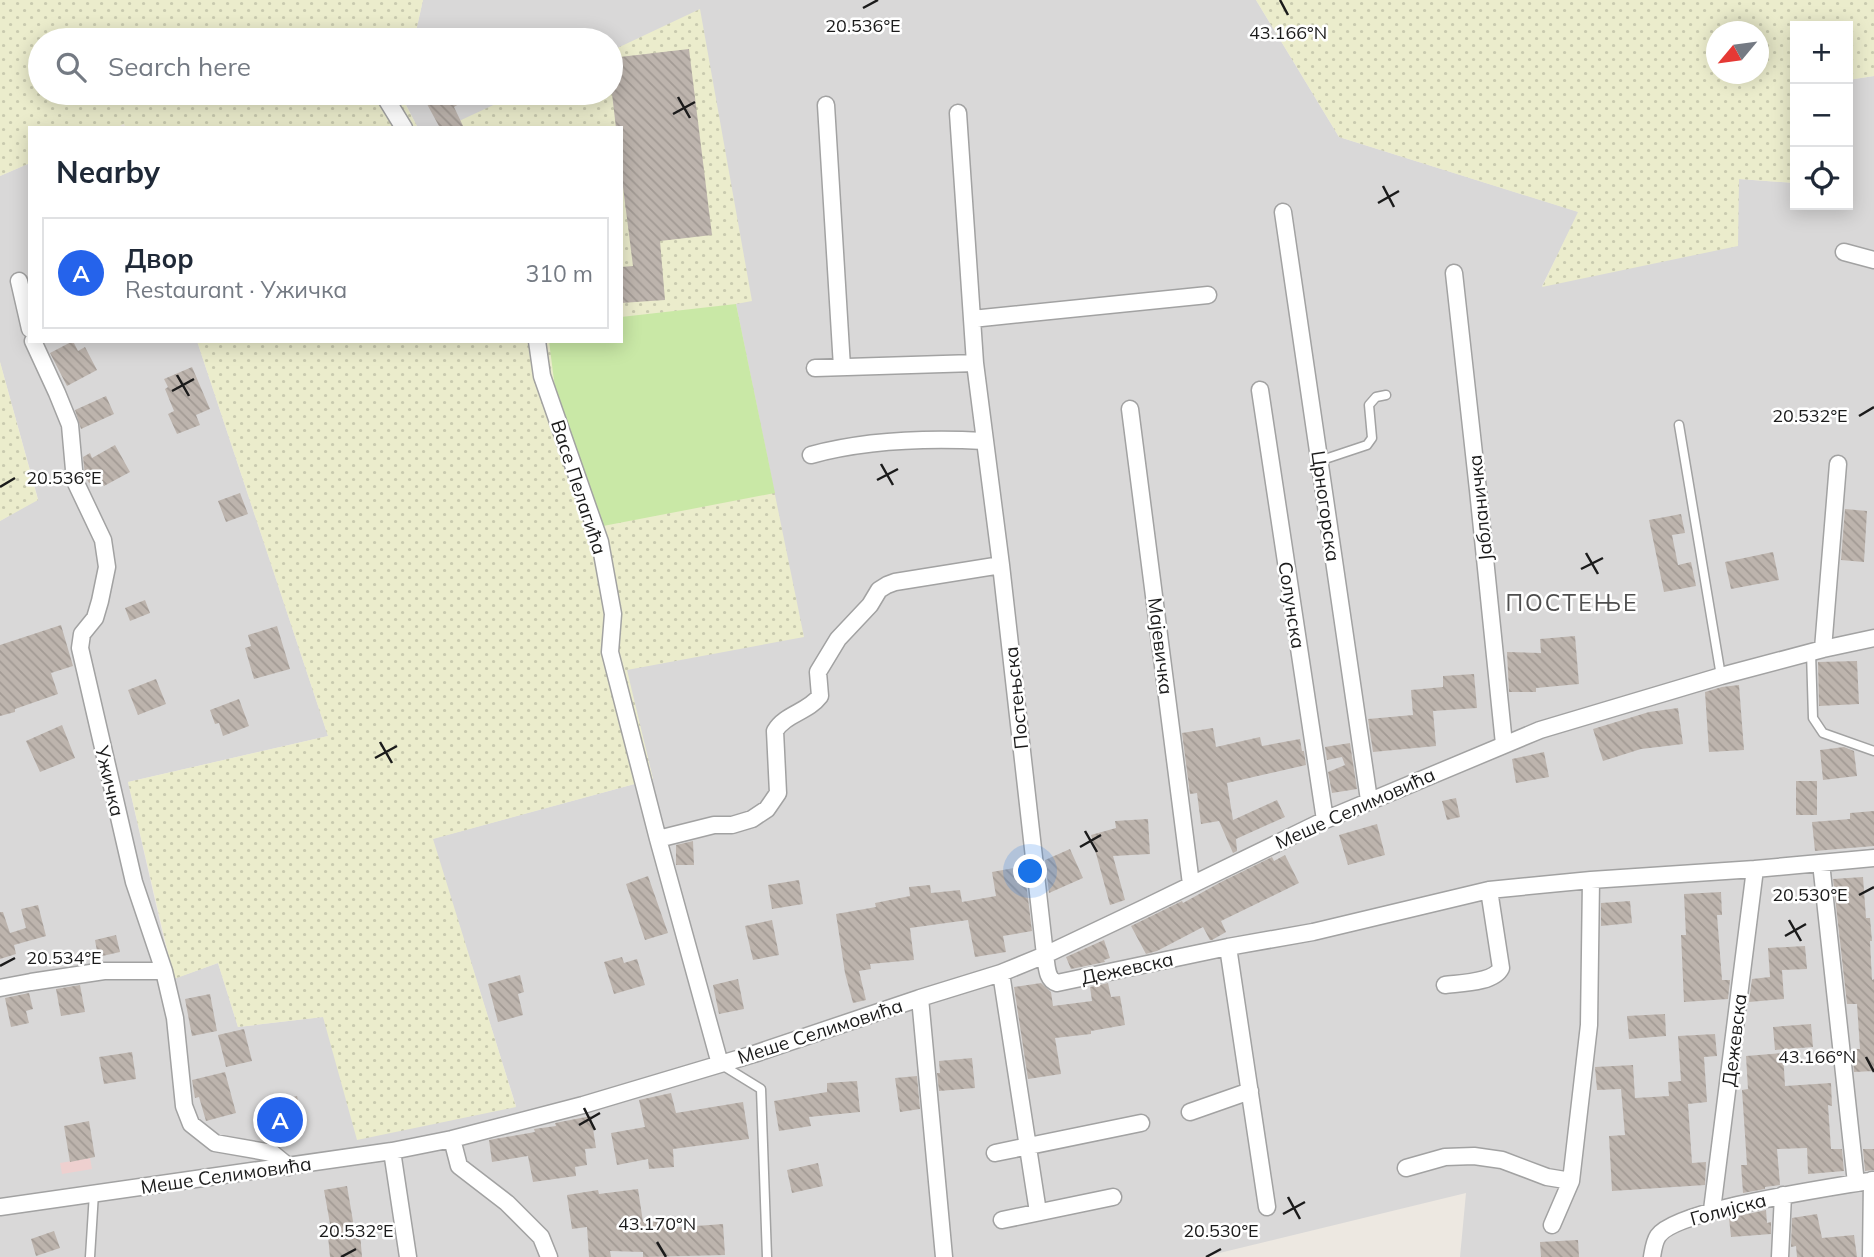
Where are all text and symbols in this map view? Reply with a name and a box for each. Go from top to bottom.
text: 20.536°E [825,14,901,37]
text: 43.166°N [1249,21,1327,44]
north arrow [1706,21,1769,84]
map controls [1790,21,1853,210]
button: + [1790,21,1853,84]
search box [28,28,623,105]
icon: search [52,48,90,86]
text: Search here [108,50,251,83]
button: − [1790,84,1853,147]
button: locate [1790,147,1853,210]
text: Nearby [56,153,160,191]
text: Двор [125,242,194,275]
text: A [72,259,90,288]
text: 310 m [525,259,593,288]
text: Restaurant · Ужичка [125,275,347,304]
text: 20.532°E [1772,404,1848,427]
street label: Васе Пелагића [546,417,612,557]
street label: Црногорска [1306,449,1346,563]
street label: Јабланичка [1462,454,1498,562]
text: 20.536°E [26,466,102,489]
street label: Солунска [1273,560,1311,650]
district label: ПОСТЕЊЕ [1505,588,1639,617]
street label: Мајевичка [1143,596,1179,696]
street label: Постењска [999,646,1033,750]
street label: Ужичка [90,742,130,819]
street label: Меше Селимовића [1271,762,1439,854]
your location [1013,854,1047,888]
text: 20.530°E [1772,883,1848,906]
text: 20.534°E [26,946,102,969]
street label: Дежевска [1079,947,1175,989]
street label: Дежевска [1716,992,1752,1088]
street label: Меше Селимовића [734,993,906,1069]
text: 43.166°N [1778,1045,1856,1068]
pin: A [257,1094,303,1146]
street label: Меше Селимовића [139,1151,313,1199]
street label: Голијска [1687,1187,1769,1231]
text: 43.170°N [618,1212,696,1235]
text: 20.532°E [318,1219,394,1242]
text: 20.530°E [1183,1219,1259,1242]

